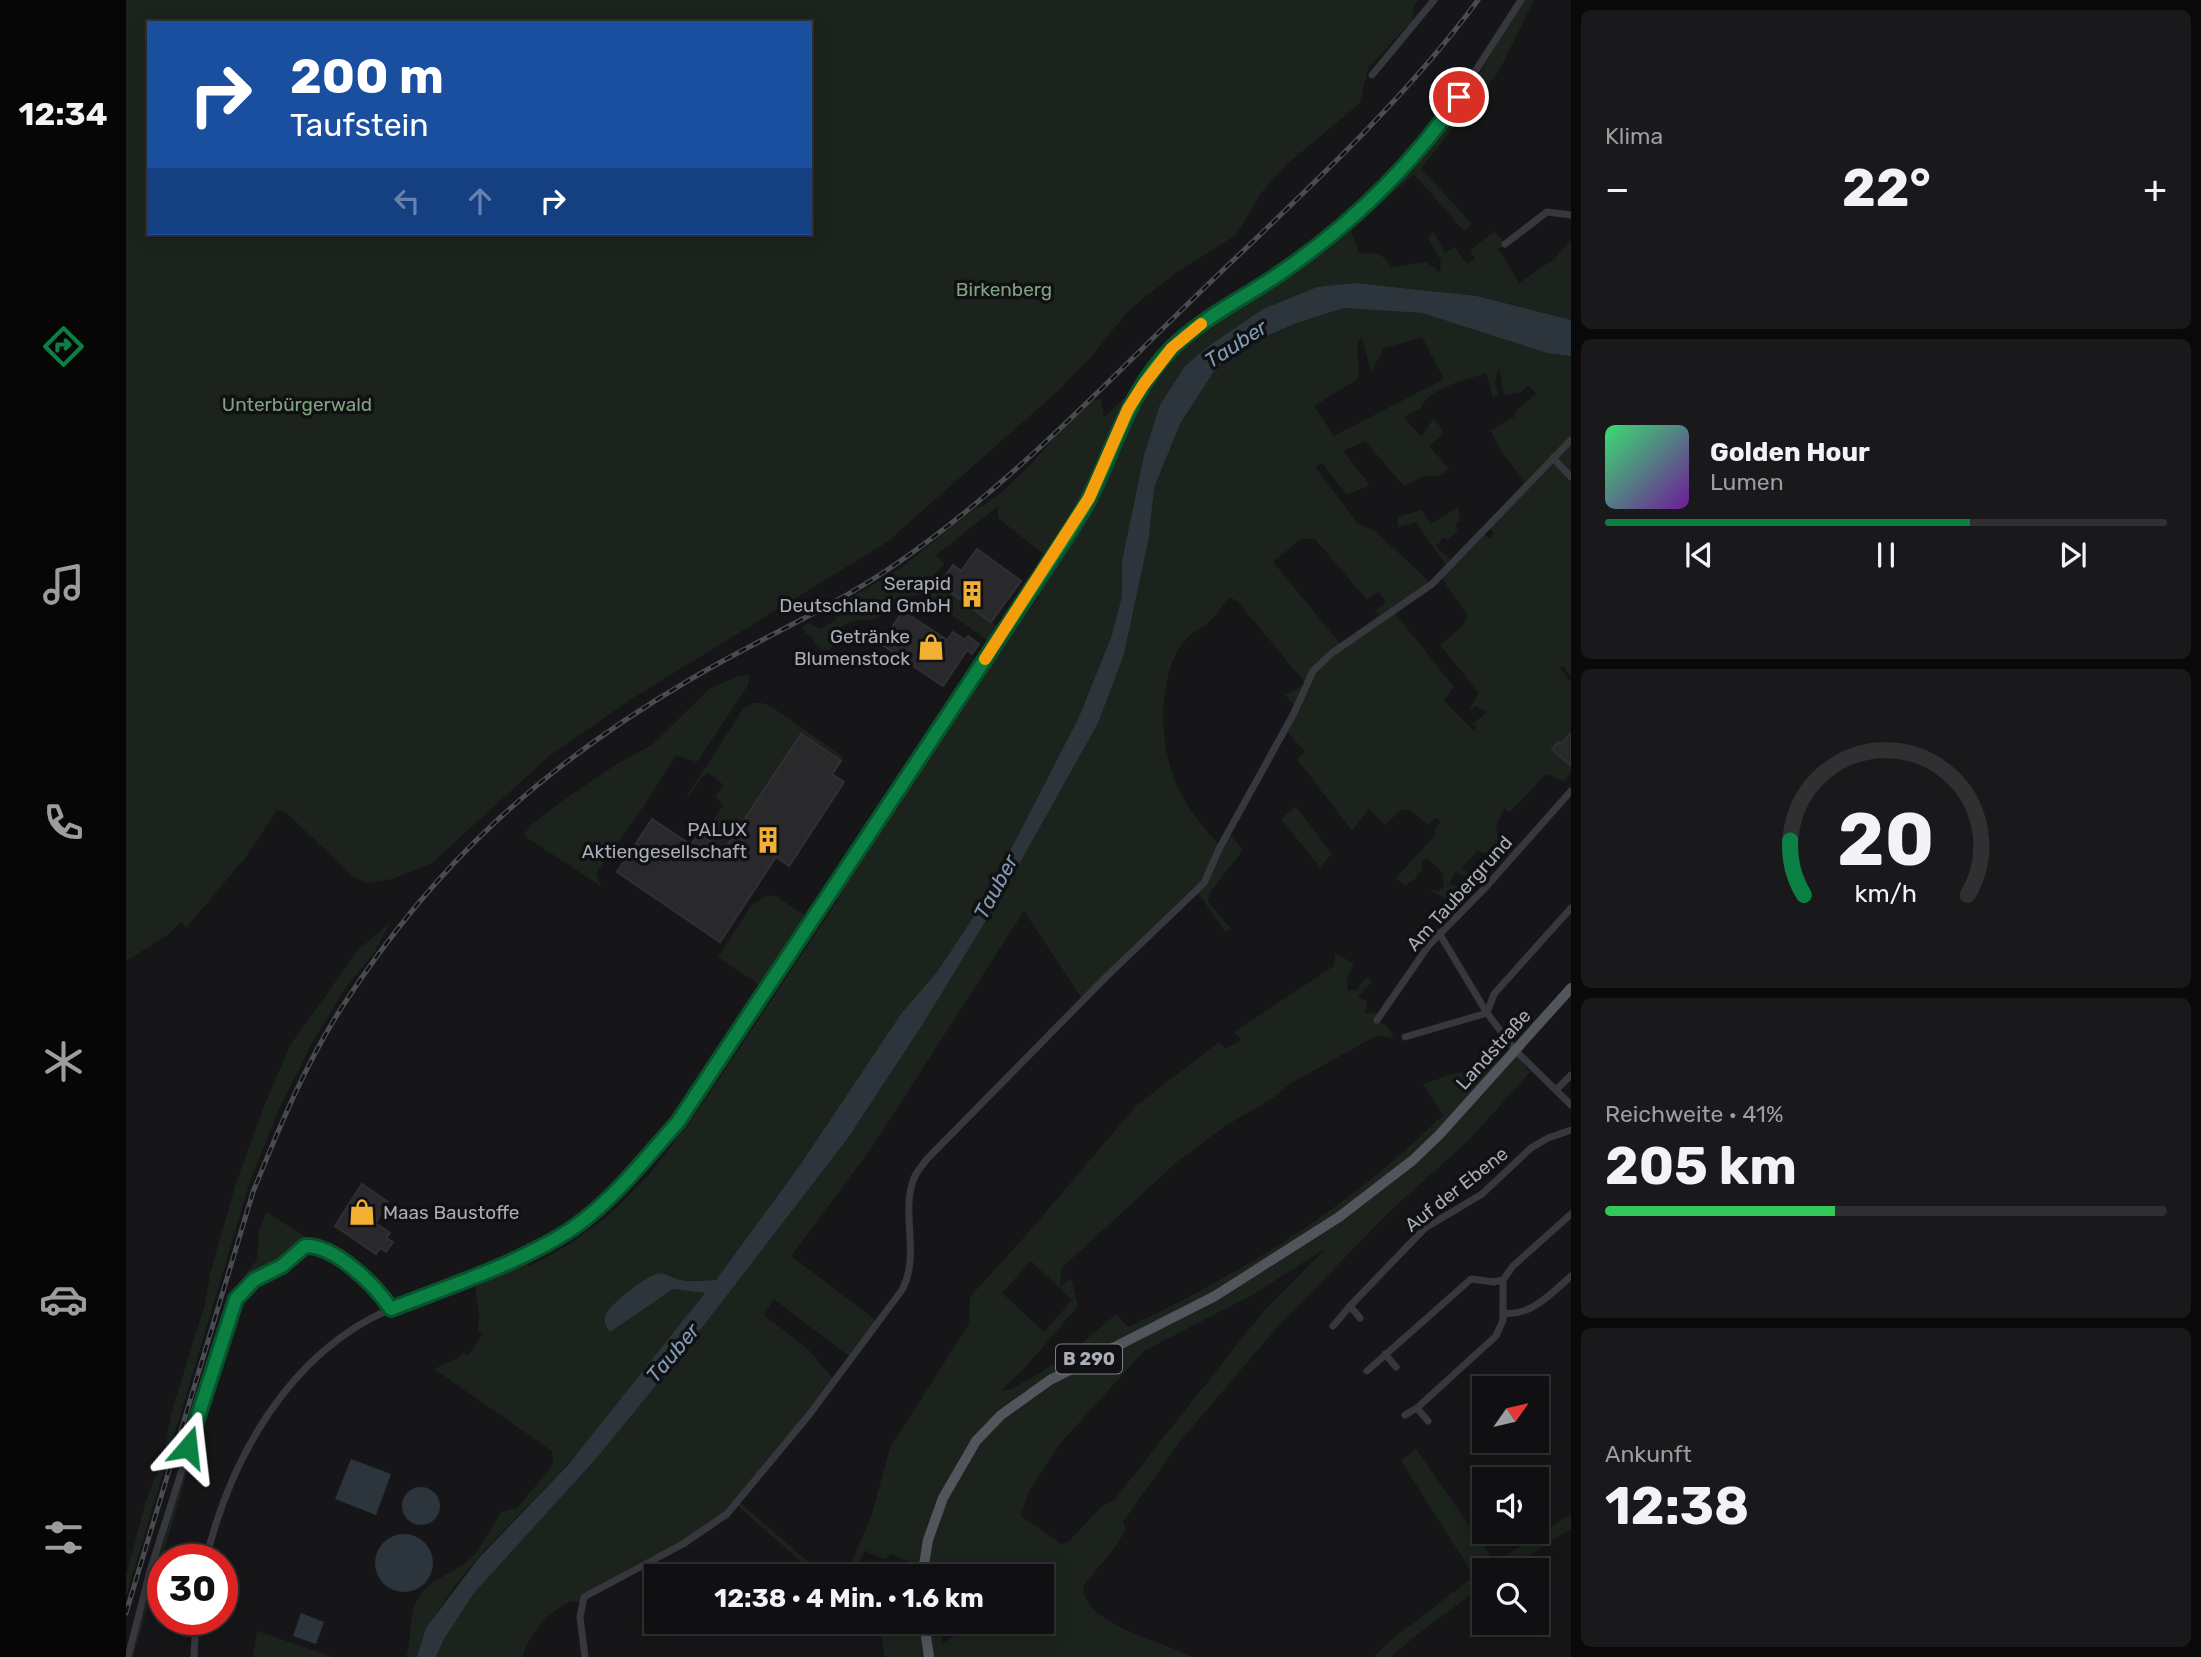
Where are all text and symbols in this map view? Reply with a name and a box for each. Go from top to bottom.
text: 200 m [290,47,444,105]
icon: right [175,49,266,140]
pin [1429,67,1489,127]
icon: arrive [1440,78,1478,116]
text: 12:34 [19,95,108,133]
text: Taufstein [290,106,429,144]
text: Klima [1605,122,1663,150]
text: 22° [1842,157,1931,219]
text: − [1605,166,1630,212]
text: + [2143,166,2167,212]
icon: left [388,182,426,220]
icon: ahead [461,182,499,220]
icon: right [534,182,572,220]
park label: Birkenberg [956,278,1052,301]
water label: Tauber [1200,314,1272,373]
icon: directions [39,322,88,371]
park label: Unterbürgerwald [222,393,372,416]
text: Golden Hour [1710,437,1870,468]
text: Lumen [1710,468,1784,496]
icon: previous [1680,536,1718,574]
icon: pause [1867,536,1905,574]
icon: next [2054,536,2092,574]
icon: music [39,560,88,609]
place label: Serapid Deutschland GmbH [779,572,951,617]
building icon: Serapid Deutschland GmbH [957,579,987,609]
place label: Getränke Blumenstock [794,625,910,670]
shop icon: Getränke Blumenstock [916,632,946,662]
text: 20 [1838,797,1934,883]
icon: phone [39,798,88,847]
place label: PALUX Aktiengesellschaft [582,818,748,863]
building icon: PALUX Aktiengesellschaft [753,825,783,855]
street label: Am Taubergrund [1402,831,1517,956]
water label: Tauber [968,849,1023,923]
text: km/h [1855,878,1917,907]
street label: Landstraße [1451,1004,1536,1094]
icon: climate [39,1037,88,1086]
text: Reichweite · 41% [1605,1100,1783,1128]
text: 205 km [1605,1135,1797,1197]
street label: Auf der Ebene [1400,1142,1512,1237]
shop icon: Maas Baustoffe [347,1197,377,1227]
place label: Maas Baustoffe [383,1201,520,1224]
icon: car [39,1275,88,1324]
water label: Tauber [641,1317,705,1387]
road number: B 290 [1056,1344,1122,1374]
north arrow [1472,1376,1549,1452]
map controls [1472,1376,1549,1635]
position arrow [151,1410,225,1484]
text: Ankunft [1605,1440,1692,1468]
button: sound [1472,1467,1549,1544]
text: 12:38 [1605,1475,1749,1537]
icon: filters [39,1513,88,1562]
speed limit sign: 30 [147,1544,238,1635]
button: search [1472,1558,1549,1635]
text: 12:38 · 4 Min. · 1.6 km [714,1583,984,1614]

